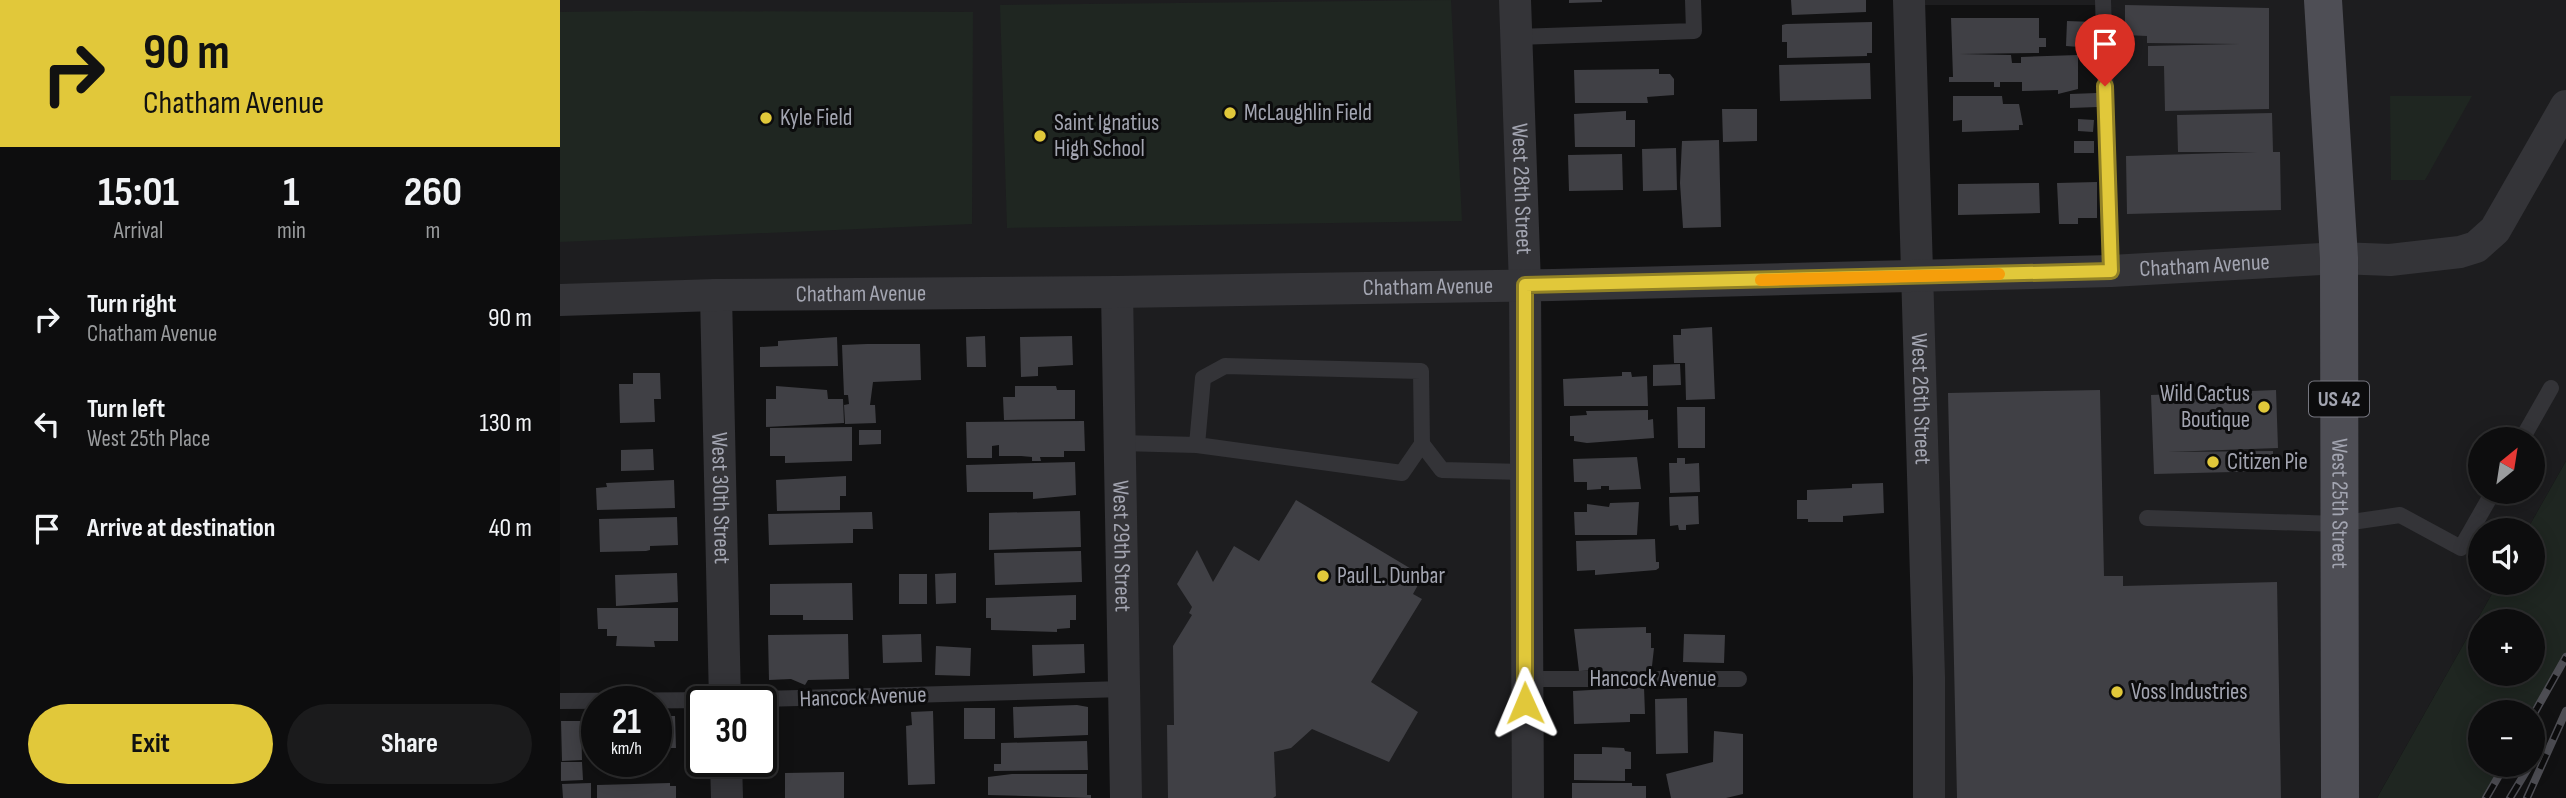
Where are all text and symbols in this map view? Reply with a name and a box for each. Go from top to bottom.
pin [2075,14,2135,86]
text: 90 m [143,24,230,83]
icon: arrive [2086,25,2124,63]
icon: right [28,28,119,119]
text: Chatham Avenue [143,84,324,123]
place label: McLaughlin Field [1244,99,1372,127]
place label: Kyle Field [780,104,852,132]
marker: McLaughlin Field [1222,105,1238,121]
place label: Saint Ignatius High School [1054,109,1159,163]
marker: Kyle Field [758,110,774,126]
street label: West 28th Street [1505,123,1538,255]
marker: Saint Ignatius High School [1032,128,1048,144]
text: 15:01 [98,167,179,218]
text: 1 [283,167,300,218]
text: 260 [404,167,462,218]
text: Arrival [114,217,163,245]
text: min [277,217,306,245]
text: m [425,217,440,245]
street label: Chatham Avenue [2139,248,2270,283]
street label: Chatham Avenue [1362,272,1493,302]
street label: Chatham Avenue [796,279,926,308]
text: Turn right [87,289,176,320]
icon: right [28,300,66,338]
text: 90 m [488,303,532,334]
text: Chatham Avenue [87,320,217,348]
street label: West 26th Street [1905,333,1937,465]
place label: Wild Cactus Boutique [2160,380,2250,434]
road number: US 42 [2309,382,2369,416]
text: Turn left [87,394,165,425]
marker: Wild Cactus Boutique [2256,399,2272,415]
icon: left [28,405,66,443]
text: 130 m [480,408,532,439]
text: West 25th Place [87,425,210,453]
north arrow [2468,427,2544,504]
map controls [2468,427,2545,777]
street label: West 30th Street [705,432,736,564]
street label: West 25th Street [2325,438,2354,569]
place label: Citizen Pie [2227,448,2308,476]
marker: Citizen Pie [2205,454,2221,470]
street label: West 29th Street [1106,480,1137,612]
icon: arrive [28,510,66,548]
text: Arrive at destination [87,513,275,544]
text: 40 m [489,513,532,544]
button: sound [2468,518,2545,595]
place label: Paul L. Dunbar [1337,562,1445,590]
marker: Paul L. Dunbar [1315,568,1331,584]
button: + [2468,609,2545,686]
street label: Hancock Avenue [1590,665,1716,693]
position arrow [1488,666,1562,740]
place label: Voss Industries [2131,678,2247,706]
street label: Hancock Avenue [799,681,927,713]
marker: Voss Industries [2109,684,2125,700]
speed limit sign: 30 [686,686,777,777]
button: − [2468,700,2545,777]
text: 21 [612,701,641,744]
button: Exit [28,704,273,784]
button: Share [287,704,532,784]
text: km/h [611,738,642,759]

